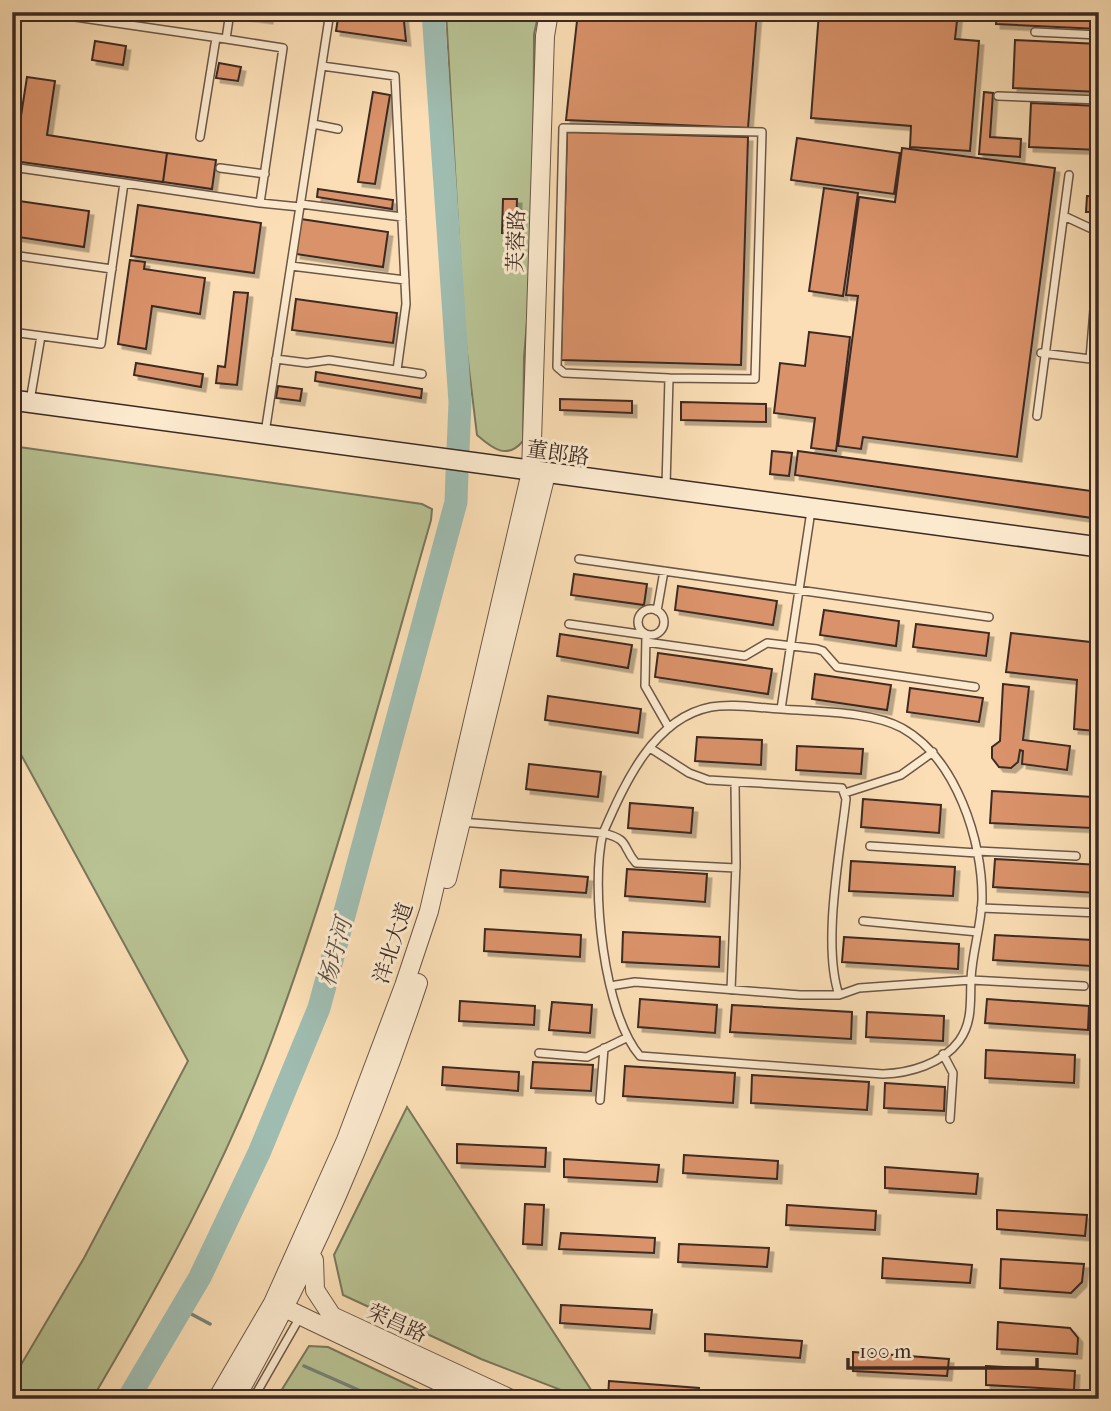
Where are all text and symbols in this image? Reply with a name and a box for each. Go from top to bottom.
street label: 芙蓉路 [503,209,529,273]
street label: 董郎路 [525,437,591,469]
street label: 洋北大道 [369,899,417,987]
water label: 杨圩河 [314,911,358,989]
street label: 荣昌路 [363,1299,431,1347]
scale bar [848,1327,1038,1371]
text: 100 m [859,1339,912,1363]

